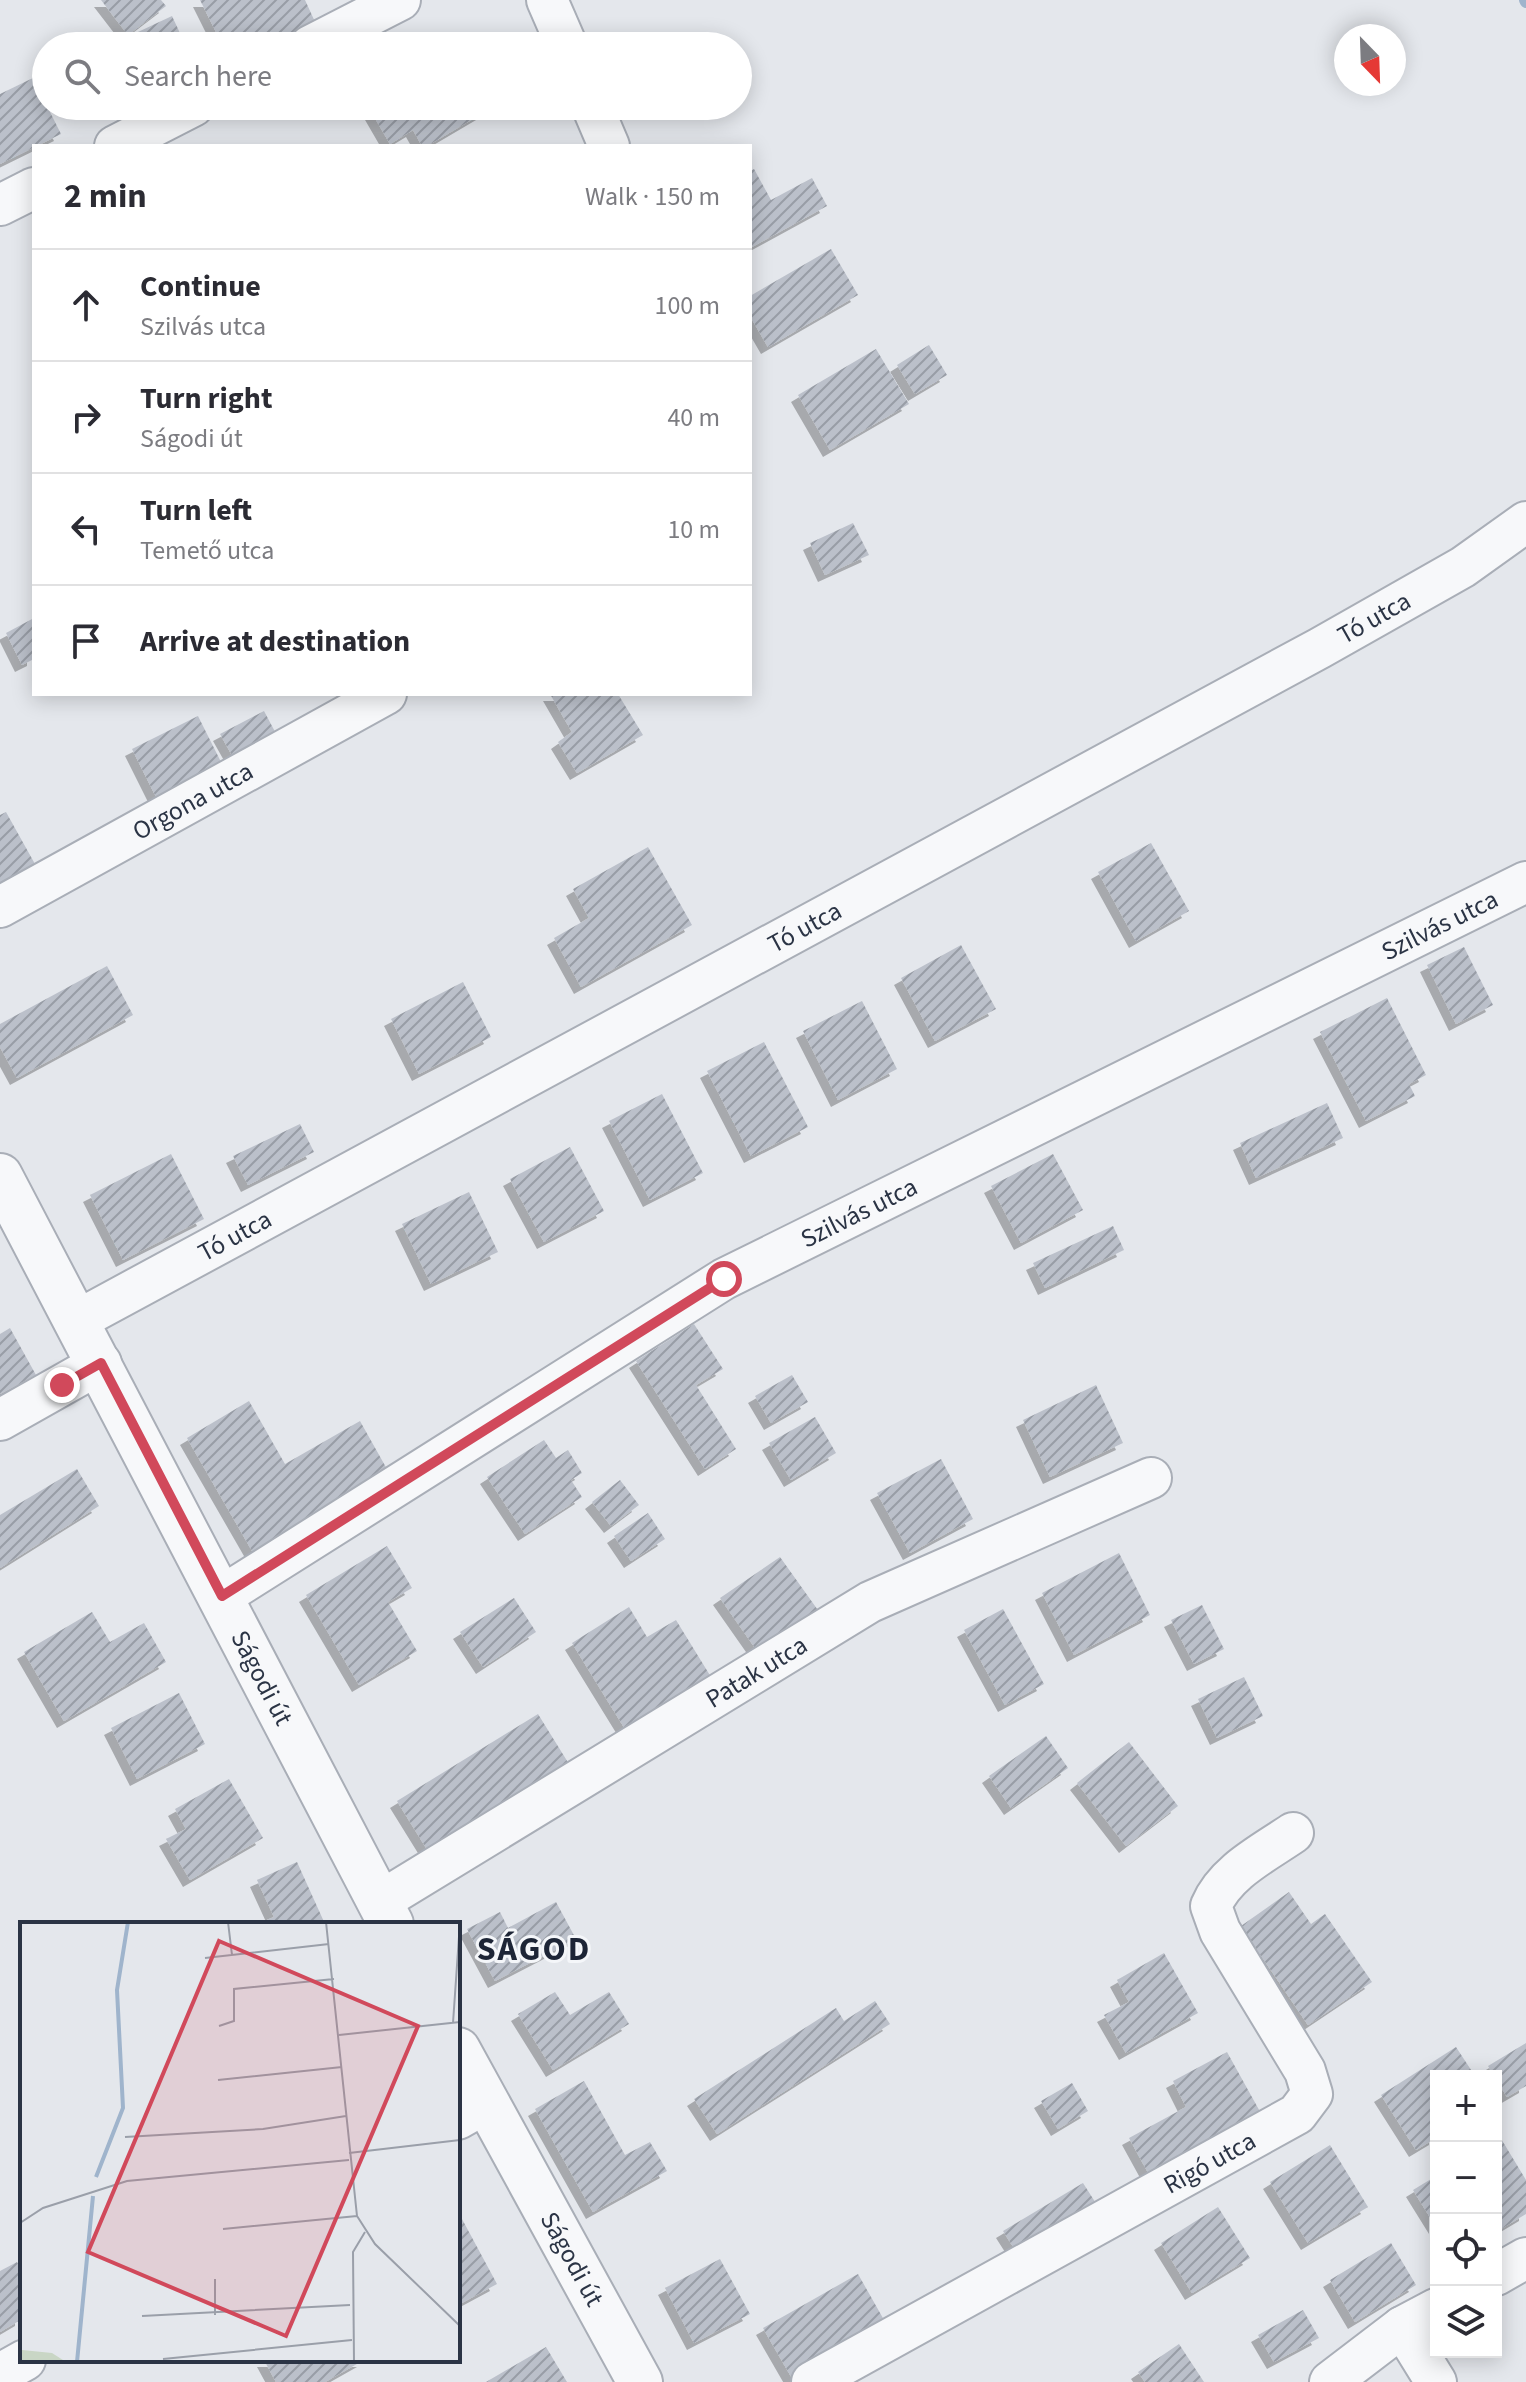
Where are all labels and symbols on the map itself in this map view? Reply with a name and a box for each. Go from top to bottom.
north arrow [1334,24,1406,96]
street label: Tó utca [1331,582,1417,653]
street label: Orgona utca [126,753,260,849]
street label: Szilvás utca [1375,881,1504,970]
street label: Tó utca [761,892,848,962]
street label: Szilvás utca [794,1168,924,1257]
street label: Tó utca [191,1201,278,1271]
route start [706,1261,742,1297]
route end [44,1367,80,1403]
street label: Ságodi út [222,1624,302,1732]
street label: Patak utca [699,1627,814,1717]
inset map [20,1922,460,2362]
district label: SÁGOD [477,1925,591,1974]
street label: Rigó utca [1157,2122,1263,2203]
street label: Ságodi út [531,2205,613,2313]

